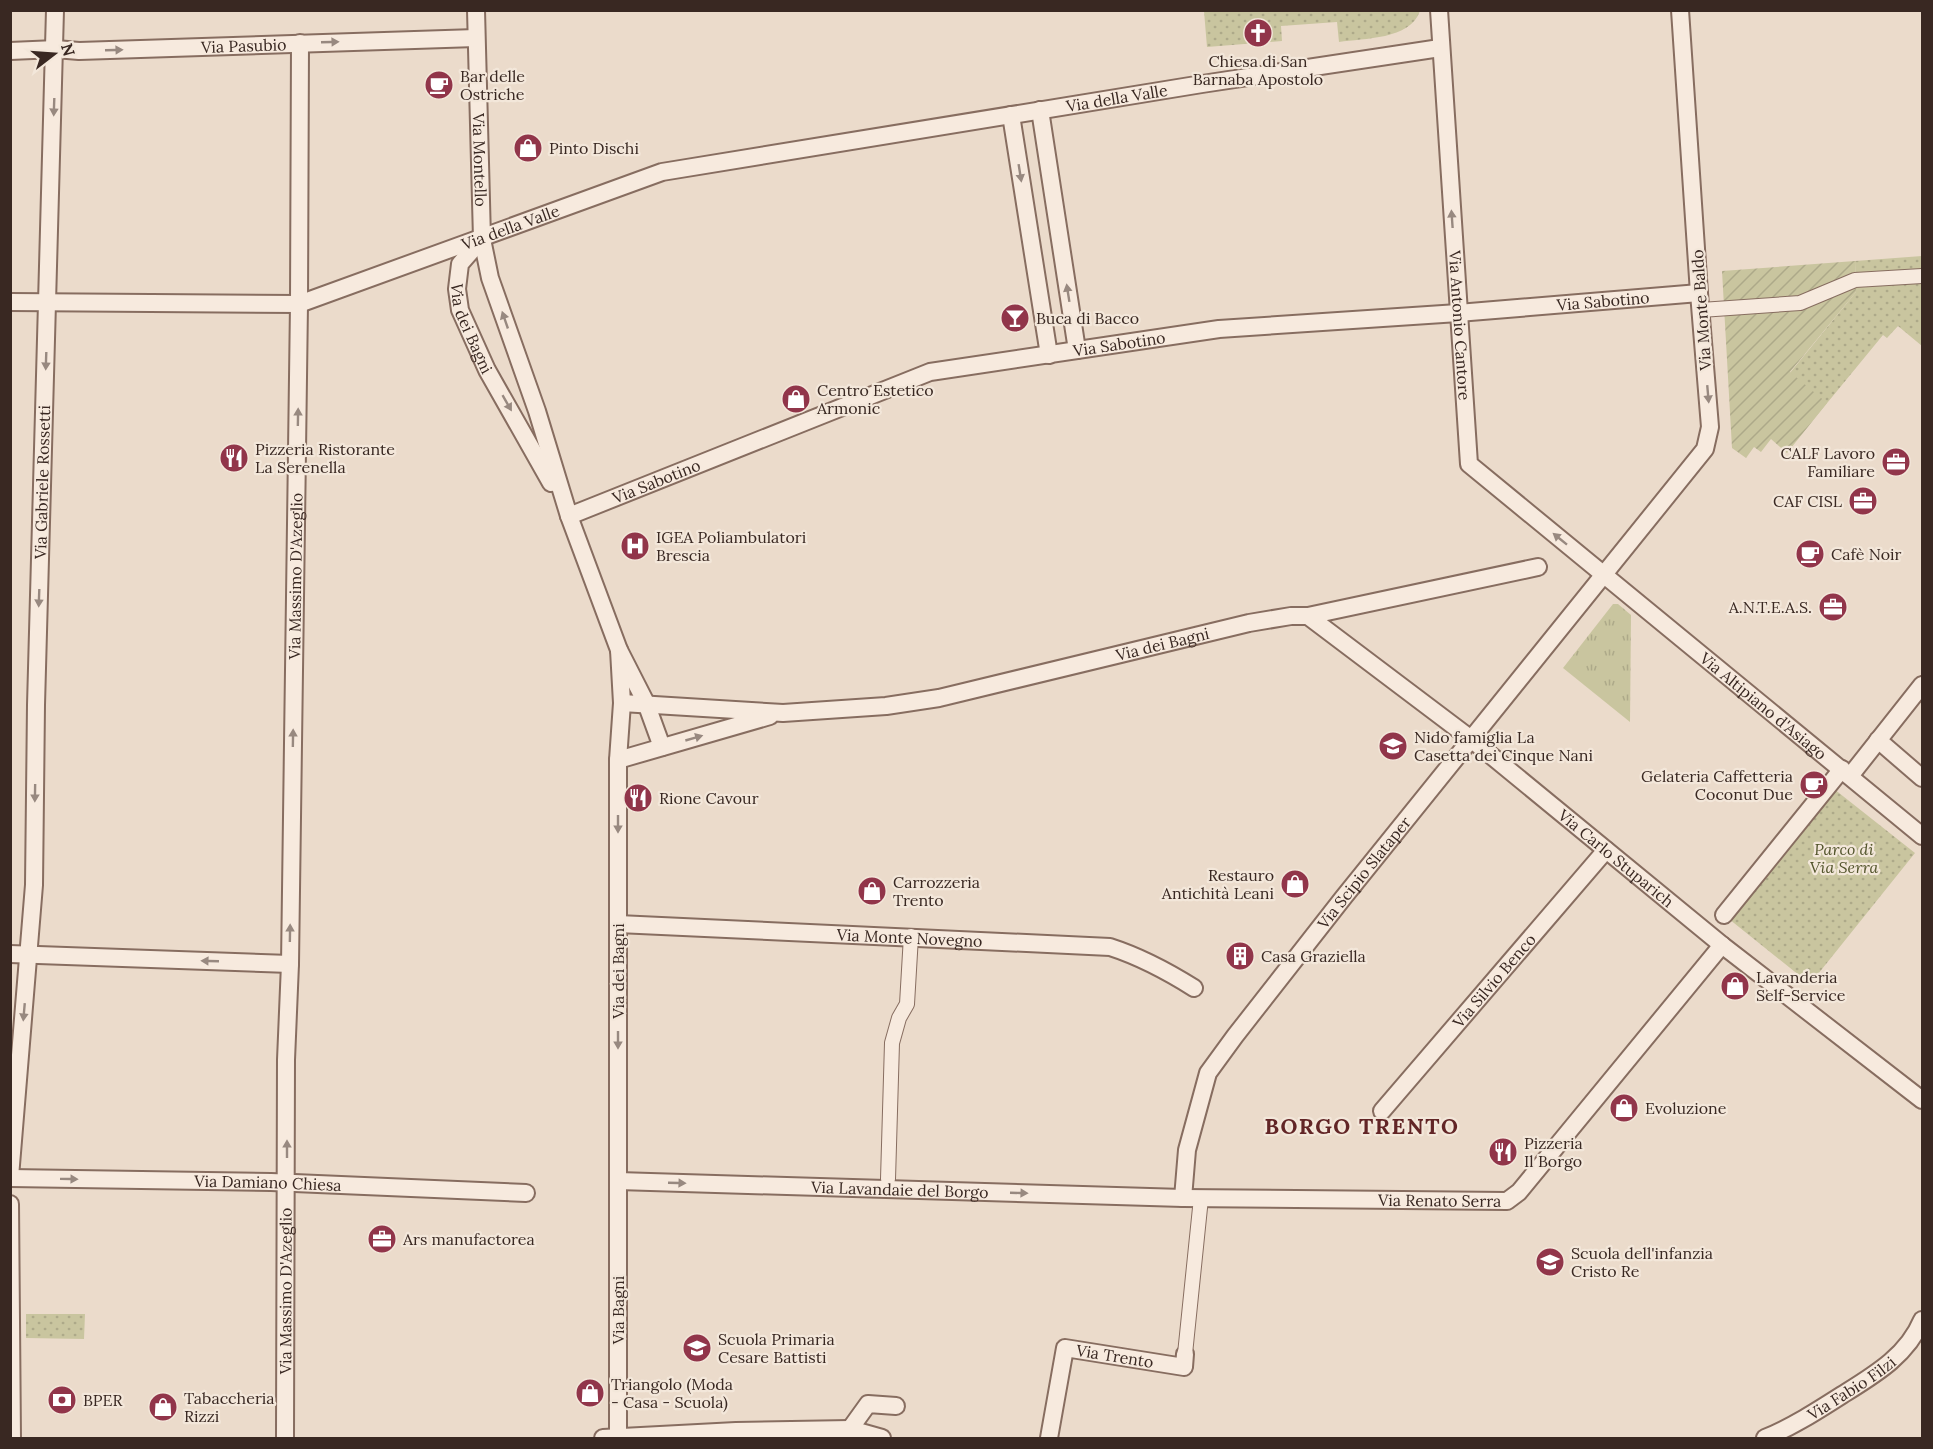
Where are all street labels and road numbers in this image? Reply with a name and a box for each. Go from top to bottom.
street label: Via Pasubio [200,34,287,57]
street label: Via della Valle [1064,80,1169,116]
street label: Via Montello [469,112,491,207]
street label: Via della Valle [458,200,562,254]
street label: Via Antonio Cantore [1445,249,1475,401]
street label: Via Monte Baldo [1687,249,1715,372]
street label: Via dei Bagni [446,281,497,377]
street label: Via Sabotino [1555,287,1650,315]
street label: Via Sabotino [1071,327,1167,361]
street label: Via Gabriele Rossetti [30,405,54,560]
street label: Via Sabotino [608,455,703,508]
street label: Via Massimo D'Azeglio [284,493,306,661]
street label: Via dei Bagni [1113,623,1211,665]
street label: Via Altipiano d'Asiago [1695,647,1831,764]
street label: Via Carlo Stuparich [1554,804,1678,912]
street label: Via Scipio Slataper [1312,812,1415,933]
street label: Via dei Bagni [608,923,628,1020]
street label: Via Monte Novegno [835,924,983,951]
street label: Via Silvio Benco [1448,929,1540,1032]
street label: Via Damiano Chiesa [193,1171,342,1195]
street label: Via Lavandaie del Borgo [810,1177,989,1202]
street label: Via Renato Serra [1377,1190,1501,1211]
street label: Via Massimo D'Azeglio [275,1208,296,1375]
street label: Via Bagni [608,1276,628,1345]
street label: Via Trento [1074,1340,1155,1372]
street label: Via Fabio Filzi [1803,1352,1900,1425]

